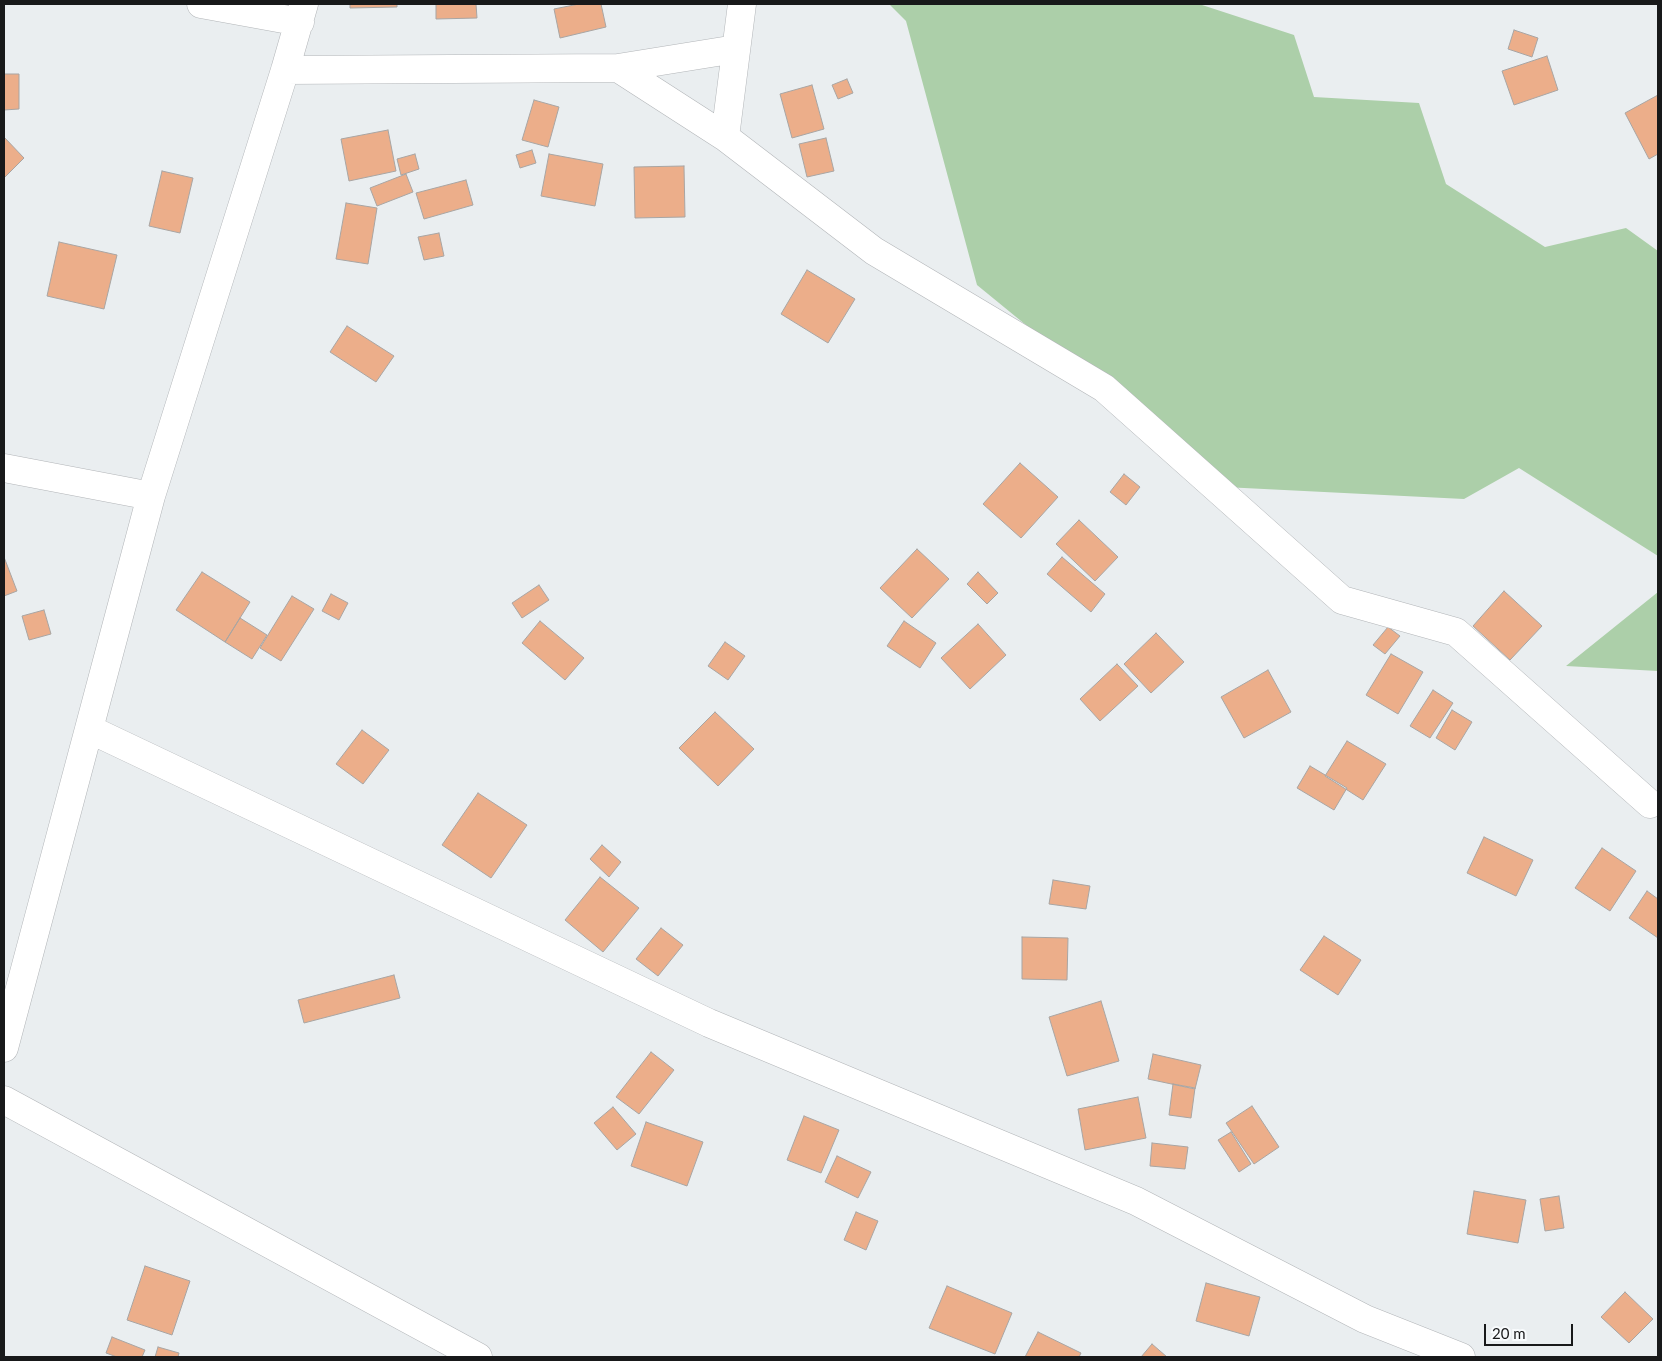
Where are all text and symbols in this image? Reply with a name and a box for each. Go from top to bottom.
scale bar [1487,1314,1576,1346]
text: 20 m [1492,1324,1526,1342]

